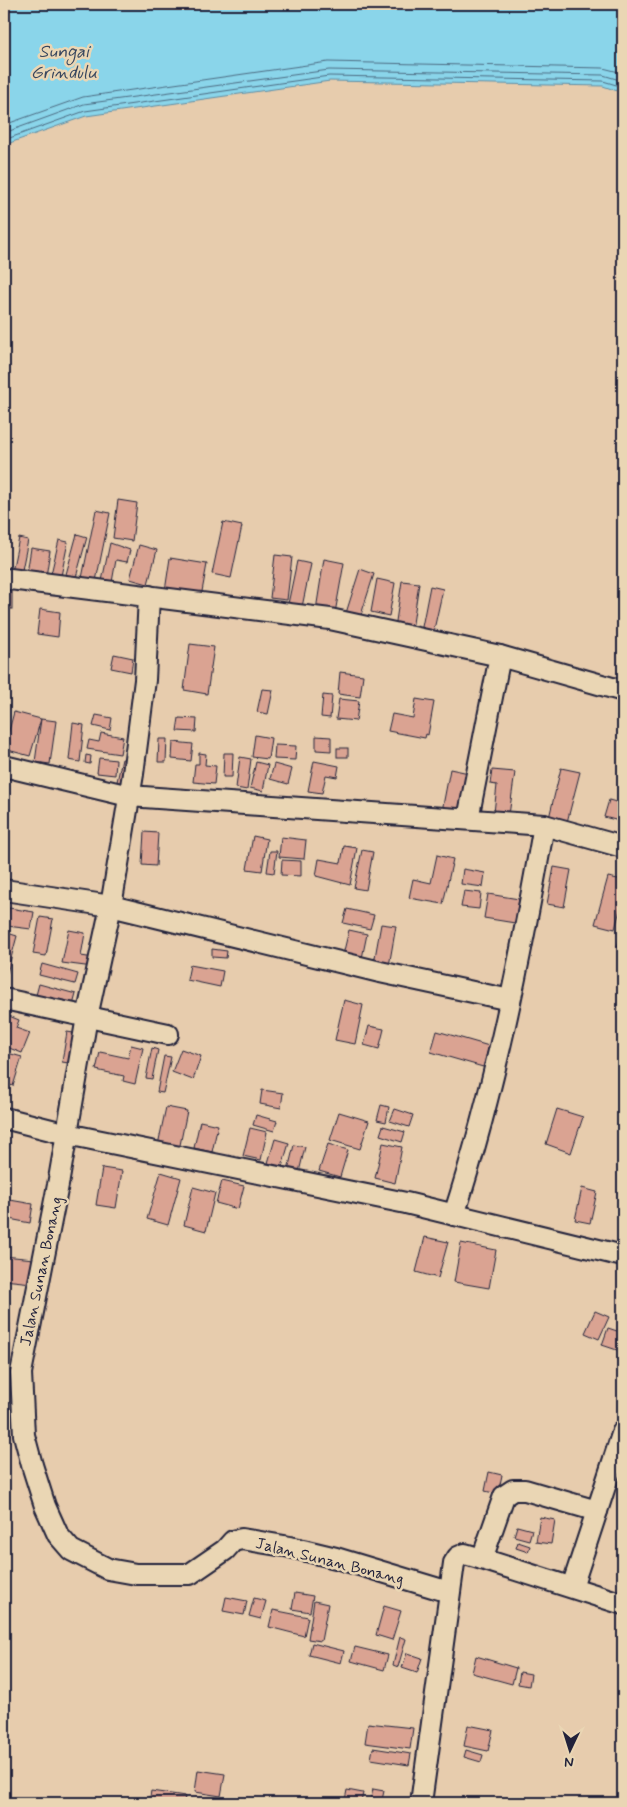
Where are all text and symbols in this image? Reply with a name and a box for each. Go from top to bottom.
water label: Sungai Grindulu [31,40,97,85]
street label: Jalan Sunan Bonang [15,1195,68,1348]
street label: Jalan Sunan Bonang [253,1533,406,1590]
north arrow [544,1724,594,1774]
text: N [564,1753,574,1771]

